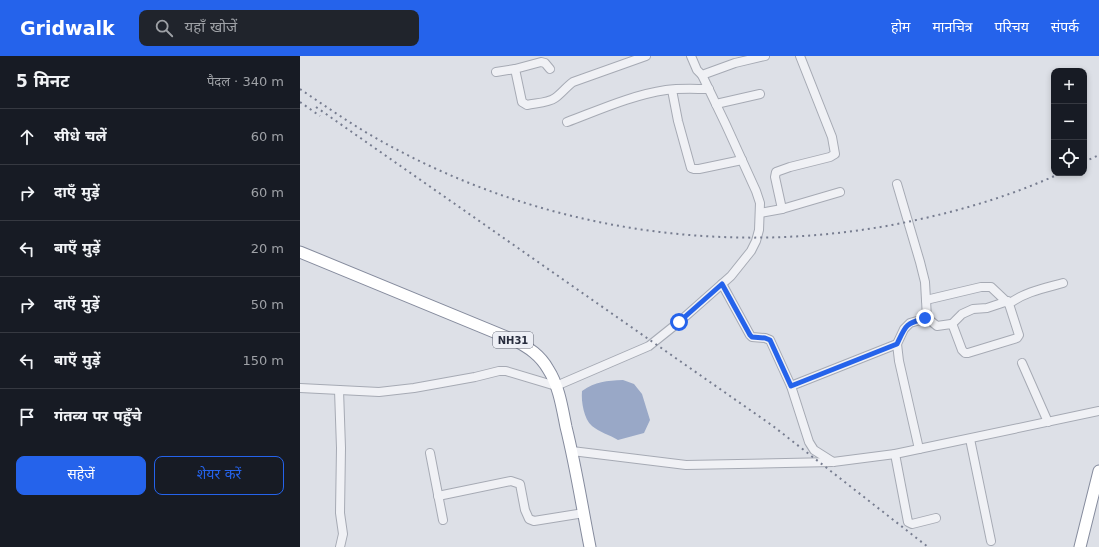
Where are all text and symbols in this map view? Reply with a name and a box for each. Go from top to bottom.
search box [139,10,419,46]
text: Gridwalk [20,17,115,39]
icon: search [153,17,175,39]
text: यहाँ खोजें [185,18,237,36]
text: होम [891,19,910,35]
text: मानचित्र [932,19,973,35]
text: परिचय [995,19,1029,35]
text: संपर्क [1051,19,1079,35]
map controls [1051,68,1087,176]
button: + [1051,68,1087,104]
text: 5 मिनट [16,71,69,91]
text: पैदल · 340 m [207,74,284,89]
button: − [1051,104,1087,140]
icon: ahead [16,126,38,148]
text: सीधे चलें [54,127,107,145]
text: 60 m [251,129,284,144]
button: locate [1051,140,1087,176]
icon: right [16,182,38,204]
text: दाएँ मुड़ें [54,183,100,201]
text: 60 m [251,185,284,200]
icon: left [16,238,38,260]
text: बाएँ मुड़ें [54,239,100,257]
text: 20 m [251,241,284,256]
icon: right [16,294,38,316]
text: दाएँ मुड़ें [54,295,100,313]
text: 50 m [251,297,284,312]
route end [916,309,934,327]
route start [670,313,688,331]
road number: NH31 [493,332,533,348]
icon: left [16,350,38,372]
text: बाएँ मुड़ें [54,351,100,369]
text: 150 m [242,353,284,368]
icon: arrive [16,406,38,428]
text: गंतव्य पर पहुँचे [54,407,142,425]
button: सहेजें [16,456,146,495]
button: शेयर करें [154,456,284,495]

